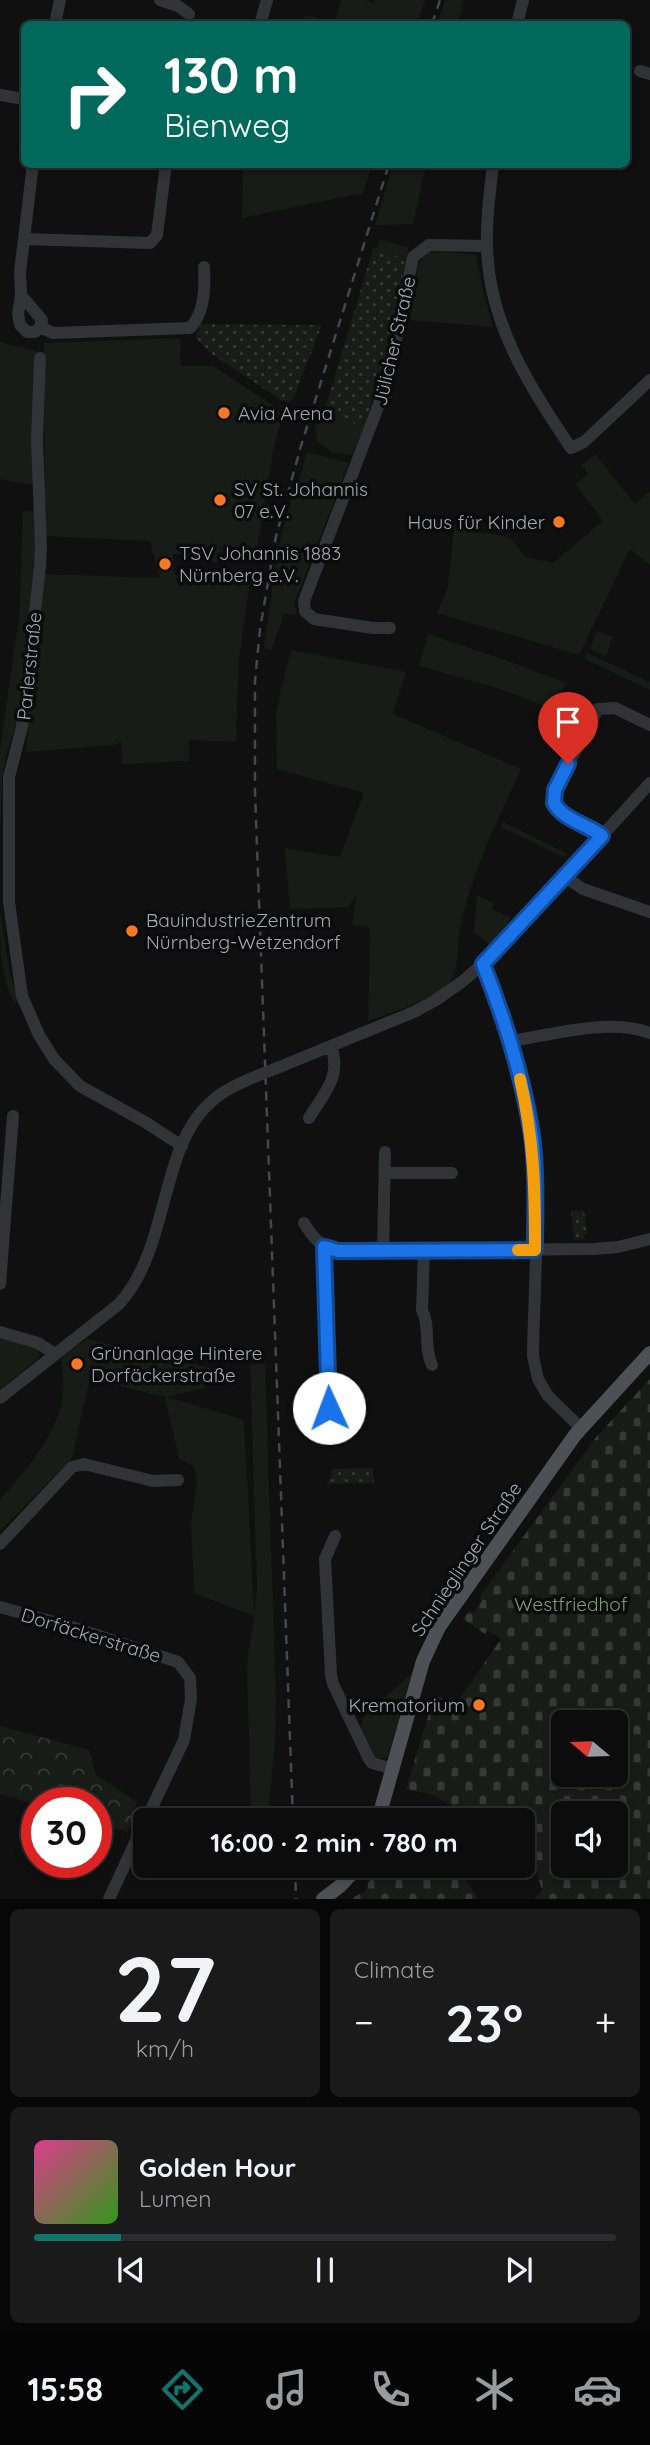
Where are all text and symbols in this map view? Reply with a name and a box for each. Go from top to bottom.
text: 130 m [164,44,298,105]
icon: right [49,49,140,140]
text: Bienweg [164,105,290,145]
street label: Jülicher Straße [367,274,421,408]
place label: Avia Arena [238,401,333,425]
marker: Avia Arena [216,405,232,421]
place label: SV St. Johannis 07 e.V. [234,477,368,523]
marker: SV St. Johannis 07 e.V. [212,492,228,508]
place label: Haus für Kinder [407,510,546,534]
marker: Haus für Kinder [551,514,567,530]
place label: TSV Johannis 1883 Nürnberg e.V. [179,541,341,587]
marker: TSV Johannis 1883 Nürnberg e.V. [157,556,173,572]
street label: Parlerstraße [11,611,47,721]
pin [538,692,598,764]
icon: arrive [549,703,587,741]
place label: BauindustrieZentrum Nürnberg-Wetzendorf [146,908,341,954]
marker: BauindustrieZentrum Nürnberg-Wetzendorf [124,923,140,939]
place label: Grünanlage Hintere Dorfäckerstraße [91,1341,263,1387]
marker: Grünanlage Hintere Dorfäckerstraße [69,1356,85,1372]
position arrow [292,1371,366,1445]
street label: Schnieglinger Straße [405,1477,527,1641]
park label: Westfriedhof [514,1592,628,1616]
street label: Dorfäckerstraße [18,1602,164,1668]
place label: Krematorium [349,1693,465,1717]
marker: Krematorium [471,1697,487,1713]
north arrow [551,1710,628,1787]
map controls [551,1710,628,1878]
speed limit sign: 30 [21,1787,112,1878]
button: sound [551,1801,628,1878]
text: 16:00 · 2 min · 780 m [210,1826,458,1859]
text: 27 [114,1931,216,2045]
text: Climate [354,1955,435,1984]
text: 23° [445,1990,523,2055]
text: − [354,1998,374,2046]
text: + [595,1998,616,2046]
text: km/h [136,2034,194,2063]
text: Golden Hour [139,2151,296,2184]
text: Lumen [139,2184,212,2213]
icon: previous [112,2251,150,2289]
icon: pause [306,2251,344,2289]
icon: next [500,2251,538,2289]
icon: directions [158,2365,207,2414]
icon: music [262,2365,311,2414]
icon: phone [366,2365,415,2414]
icon: climate [470,2365,519,2414]
icon: car [573,2365,622,2414]
text: 15:58 [27,2369,103,2409]

